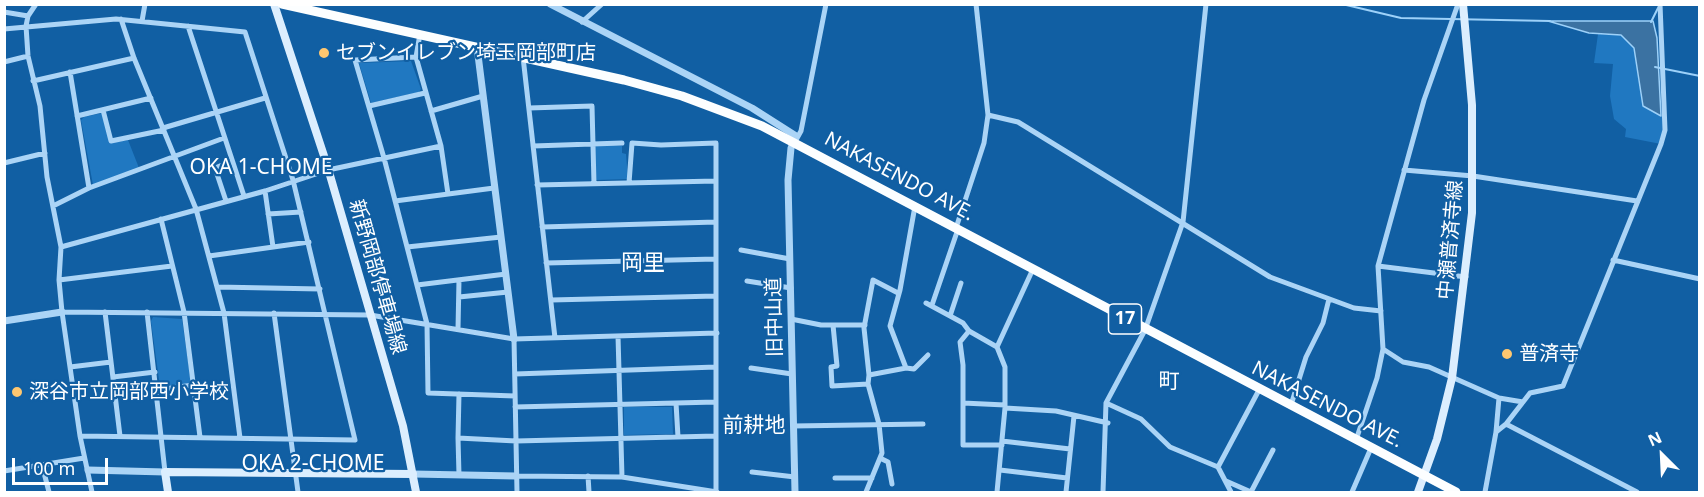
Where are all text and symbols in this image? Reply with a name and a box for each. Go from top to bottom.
place label: セブンイレブン埼玉岡部町店 [336,41,596,65]
marker: セブンイレブン埼玉岡部町店 [317,46,331,60]
street label: NAKASENDO AVE. [820,127,978,227]
district label: OKA 1-CHOME [181,155,341,181]
street label: 中瀬普済寺線 [1434,179,1468,301]
street label: 新野岡部停車場線 [343,197,411,357]
district label: 岡里 [621,251,665,277]
street label: 旧中山道 [762,277,788,357]
road number: 17 [1108,304,1142,334]
place label: 普済寺 [1519,342,1579,366]
marker: 普済寺 [1500,347,1514,361]
street label: NAKASENDO AVE. [1247,357,1407,453]
district label: 町 [1159,369,1179,395]
place label: 深谷市立岡部西小学校 [29,380,229,404]
marker: 深谷市立岡部西小学校 [10,385,24,399]
district label: 前耕地 [723,413,785,439]
north arrow [1632,425,1692,485]
text: N [1644,426,1665,451]
scale bar [15,446,111,484]
district label: OKA 2-CHOME [233,451,393,477]
text: 100 m [23,456,75,480]

